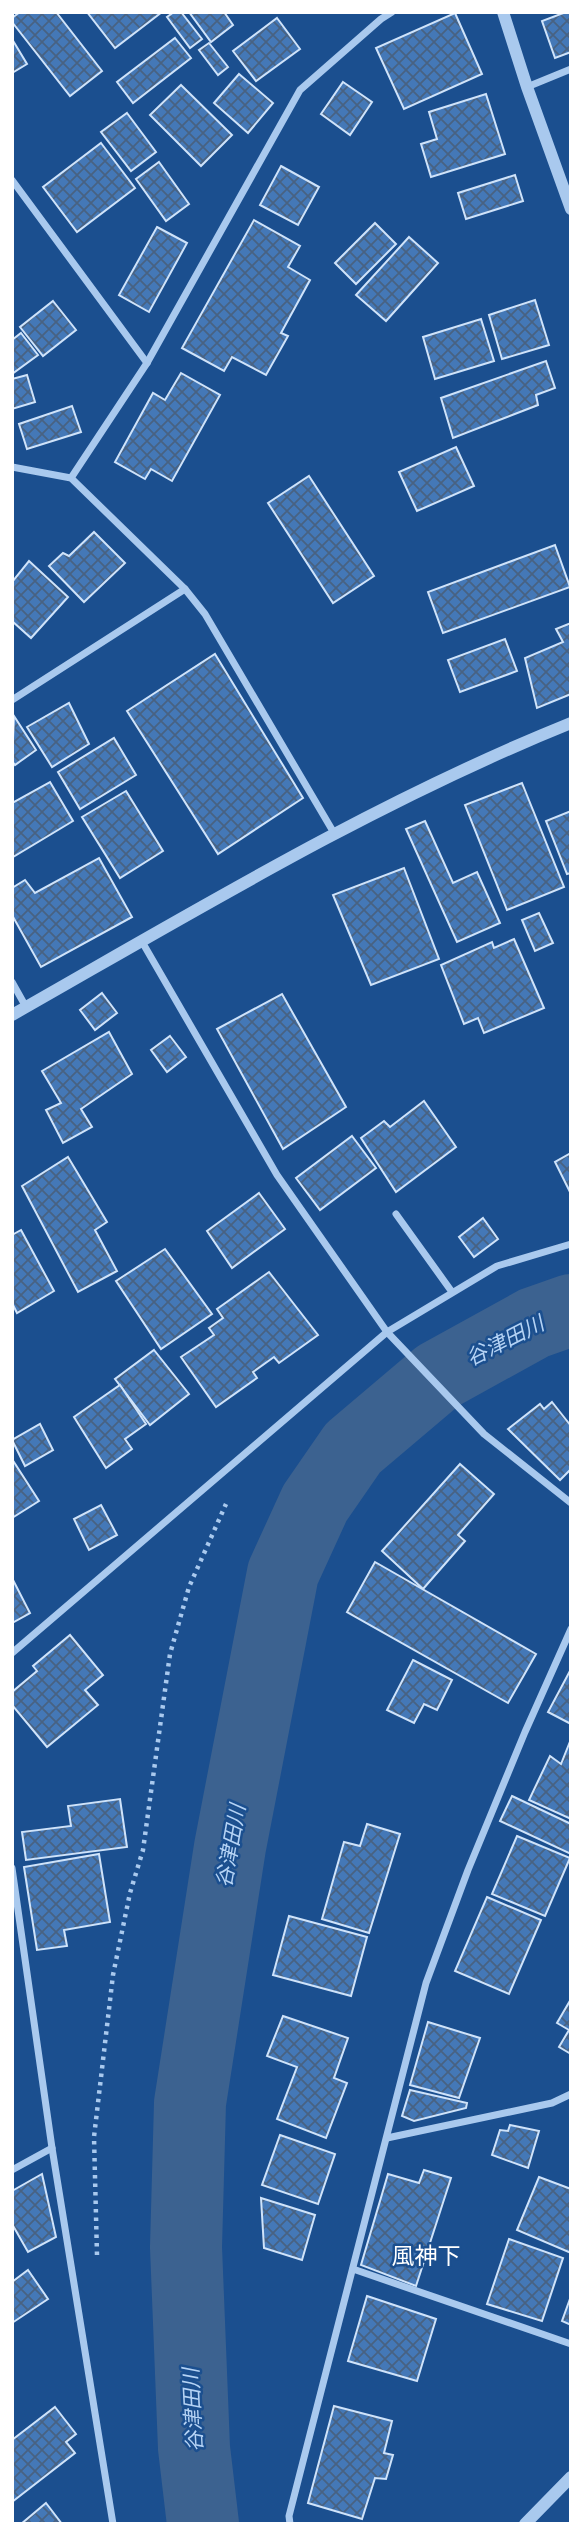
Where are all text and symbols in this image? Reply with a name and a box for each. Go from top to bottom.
water label: 谷津田川 [462,1309,550,1371]
water label: 谷津田川 [211,1800,250,1889]
district label: 風神下 [392,2242,461,2269]
water label: 谷津田川 [178,2365,207,2453]

